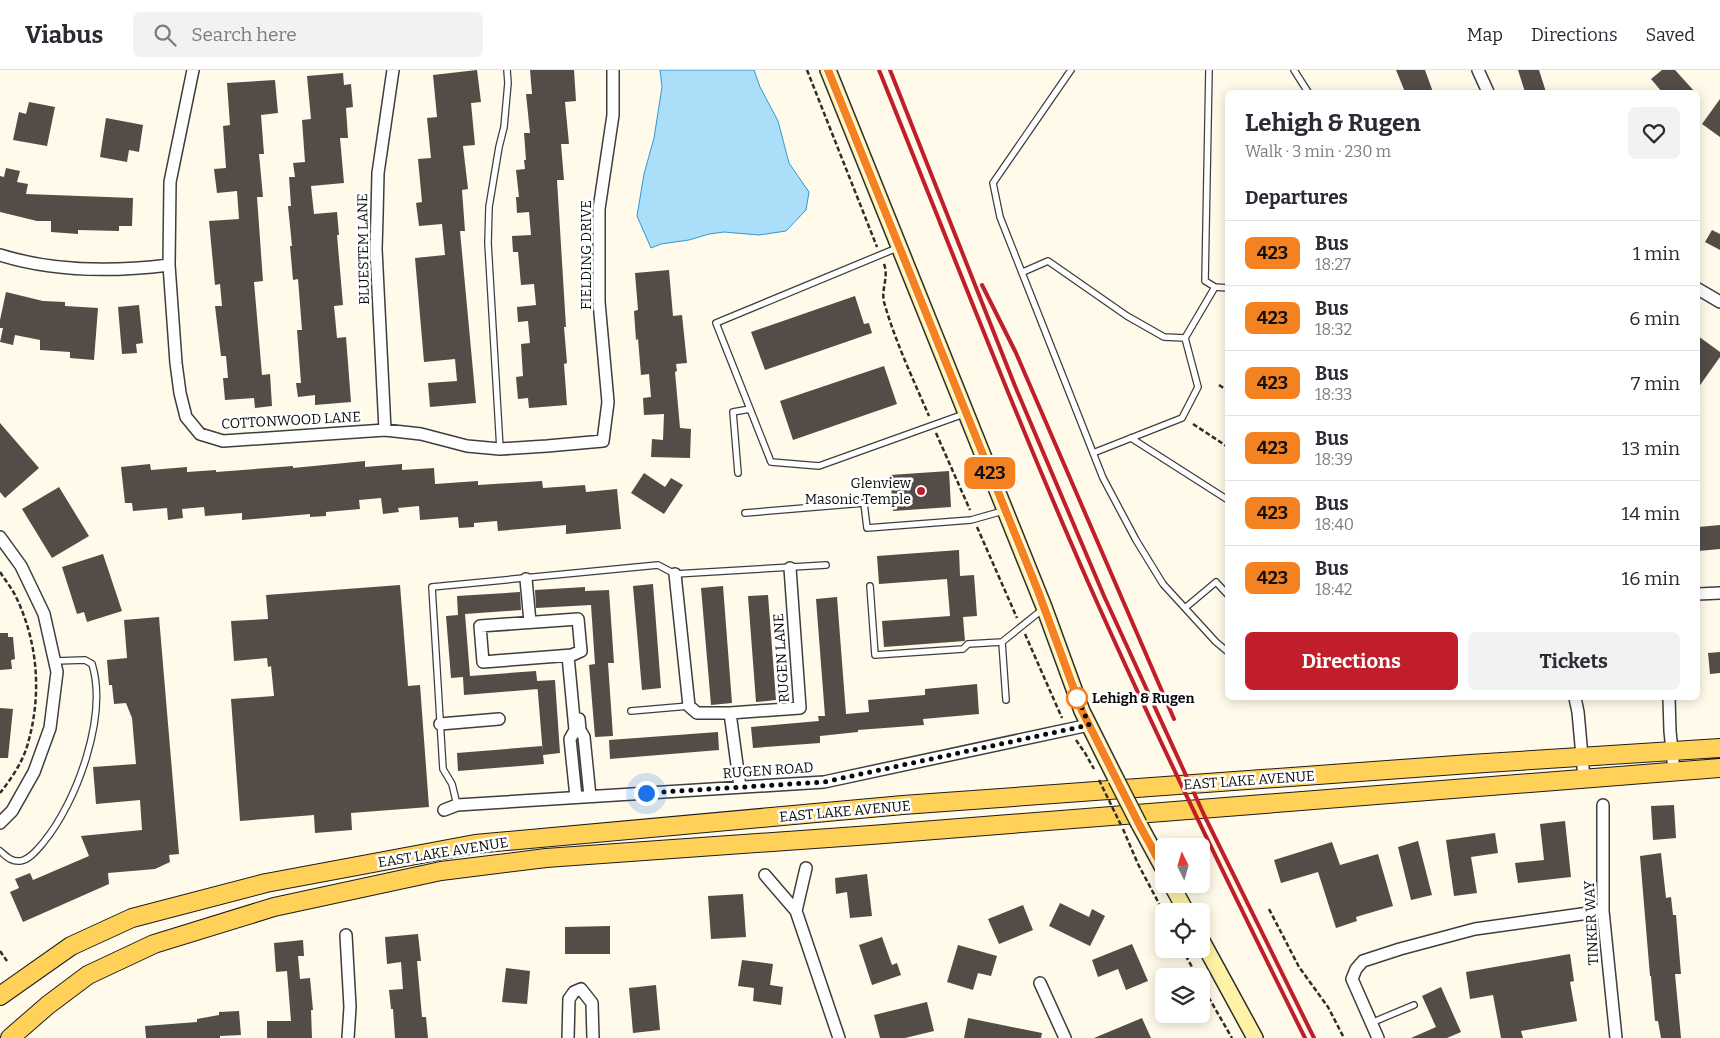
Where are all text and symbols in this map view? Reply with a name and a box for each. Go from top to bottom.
search box [133,12,483,57]
text: Viabus [25,21,103,49]
icon: search [151,21,179,49]
text: Search here [191,23,297,46]
text: Map [1467,24,1503,46]
text: Directions [1531,24,1618,46]
text: Saved [1646,24,1695,46]
button: heart [1628,107,1680,159]
text: Lehigh & Rugen [1245,109,1421,137]
text: Walk · 3 min · 230 m [1245,142,1391,161]
text: Departures [1245,186,1348,209]
street label: BLUESTEM LANE [354,193,373,305]
street label: FIELDING DRIVE [578,200,595,310]
text: Bus [1315,232,1349,255]
text: 423 [1257,242,1288,264]
text: 1 min [1633,242,1680,265]
text: 18:27 [1315,255,1351,274]
text: Bus [1315,297,1349,320]
text: 423 [1257,307,1288,329]
text: 6 min [1629,307,1680,330]
text: 18:32 [1315,320,1352,339]
text: Bus [1315,362,1349,385]
text: 423 [1257,372,1288,394]
text: 7 min [1631,372,1680,395]
text: 18:33 [1315,385,1352,404]
street label: COTTONWOOD LANE [221,408,361,433]
text: Bus [1315,427,1349,450]
text: 423 [1257,437,1288,459]
text: 13 min [1622,437,1680,460]
text: 18:39 [1315,450,1353,469]
line badge: 423 [961,457,1019,489]
text: 423 [974,462,1006,484]
place label: Glenview Masonic Temple [805,475,912,508]
marker: Glenview Masonic Temple [915,485,927,497]
text: Bus [1315,492,1349,515]
text: 423 [1257,502,1288,524]
text: 14 min [1622,502,1680,525]
text: 18:40 [1315,515,1354,534]
text: Bus [1315,557,1349,580]
text: 423 [1257,567,1288,589]
text: 16 min [1622,567,1680,590]
text: 18:42 [1315,580,1353,599]
street label: RUGEN LANE [770,613,793,703]
button: Directions [1245,632,1458,690]
button: Tickets [1468,632,1680,690]
marker: Lehigh & Rugen [1066,687,1088,709]
place label: Lehigh & Rugen [1092,690,1194,707]
street label: RUGEN ROAD [722,759,814,782]
street label: EAST LAKE AVENUE [1183,767,1315,794]
your location [634,781,659,806]
street label: EAST LAKE AVENUE [779,797,911,826]
street label: EAST LAKE AVENUE [377,834,509,871]
north arrow [1155,838,1210,892]
map controls [1155,838,1210,1023]
street label: TINKER WAY [1581,880,1602,966]
button: locate [1155,903,1210,958]
button: layers [1155,968,1210,1023]

